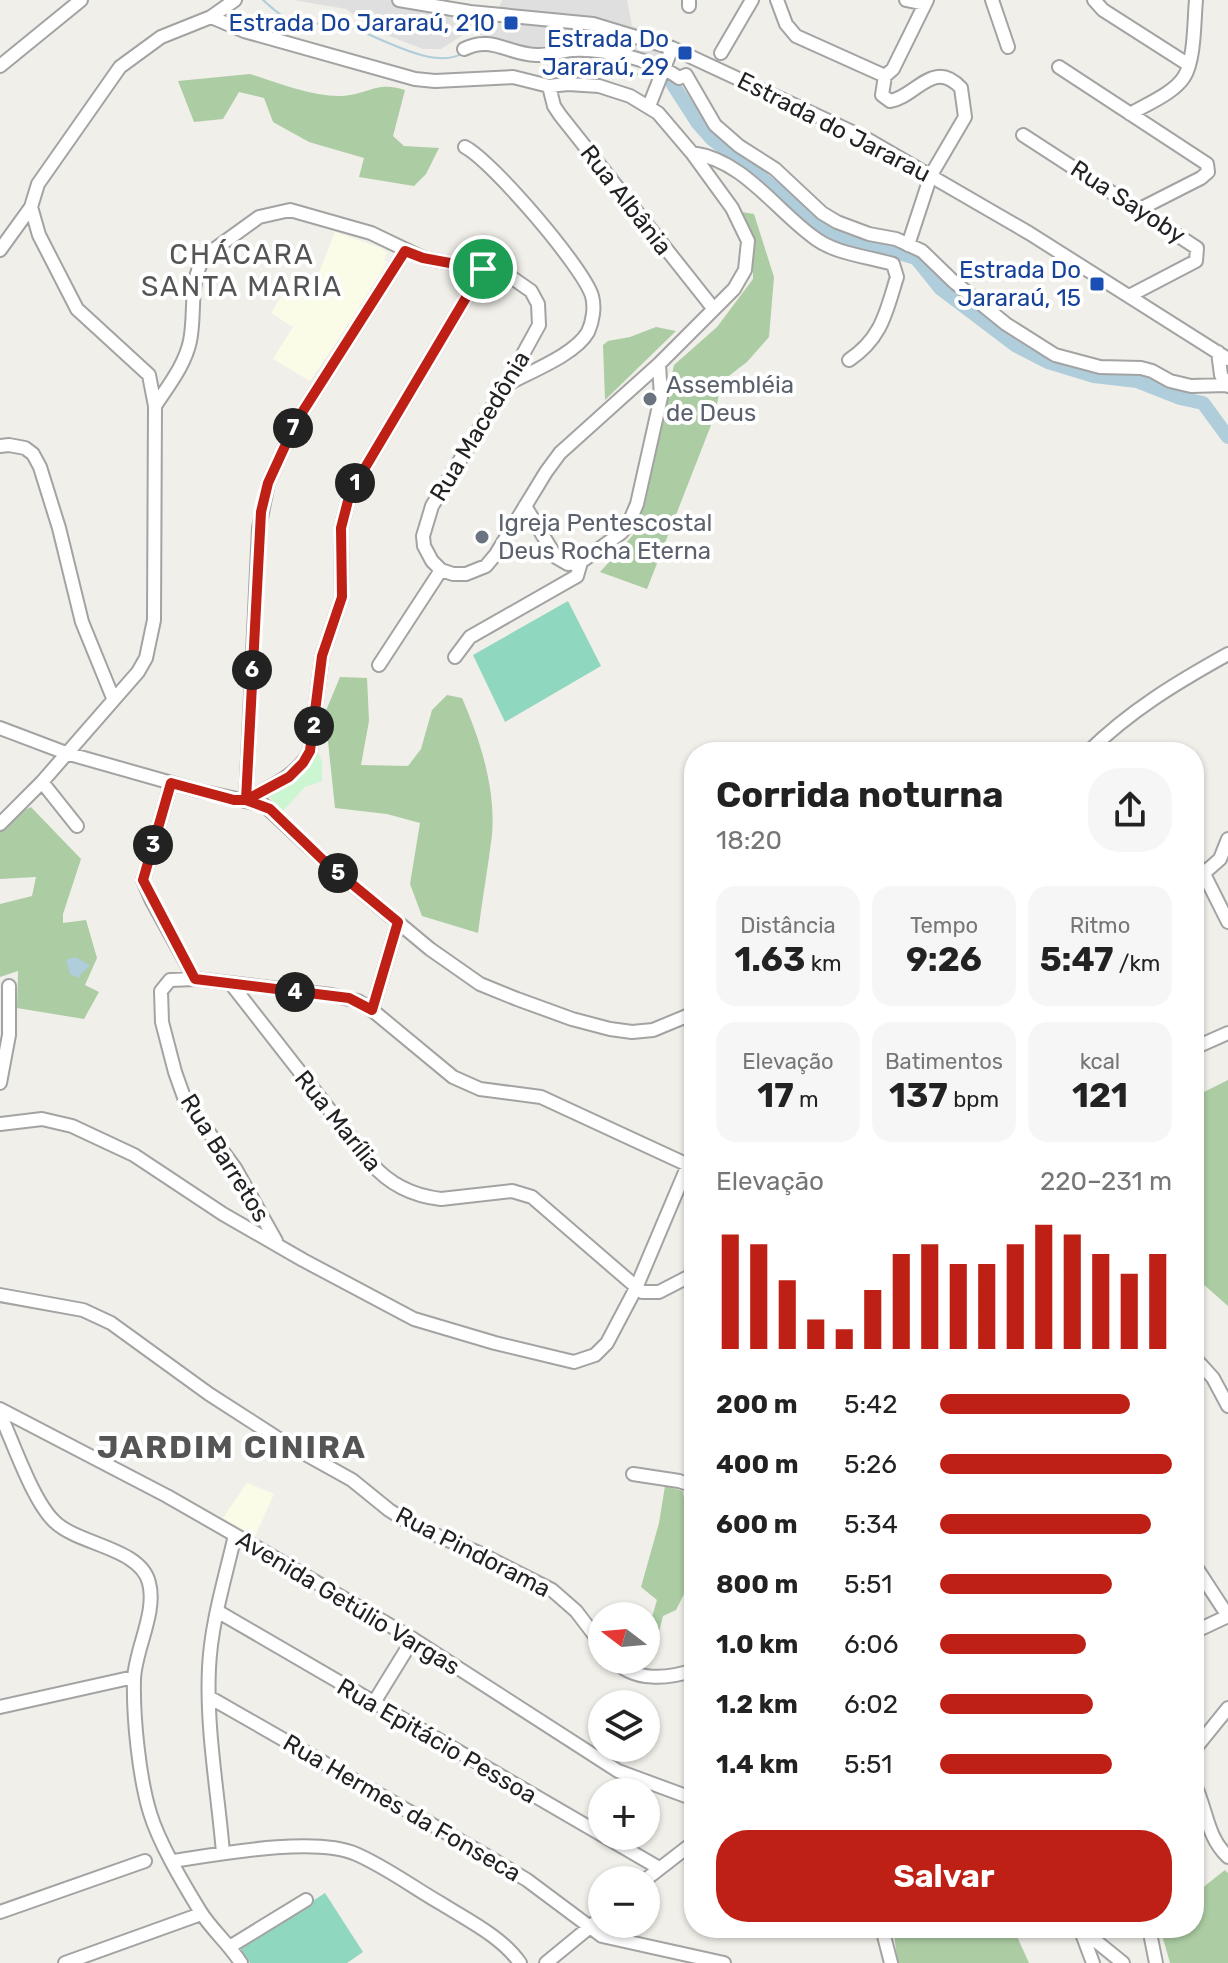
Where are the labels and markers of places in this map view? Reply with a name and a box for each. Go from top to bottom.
place label: Estrada Do Jararaú, 210 [228,9,495,37]
marker: Estrada Do Jararaú, 210 [502,14,520,32]
place label: Estrada Do Jararaú, 29 [542,25,669,81]
marker: Estrada Do Jararaú, 29 [676,44,694,62]
pin [449,235,517,303]
place label: Estrada Do Jararaú, 15 [957,256,1081,312]
marker: Estrada Do Jararaú, 15 [1088,275,1106,293]
place label: Assembléia de Deus [666,371,794,427]
marker: Assembléia de Deus [641,390,659,408]
pin: 7 [273,408,313,448]
pin: 1 [335,463,375,503]
place label: Igreja Pentescostal Deus Rocha Eterna [498,509,712,565]
marker: Igreja Pentescostal Deus Rocha Eterna [473,528,491,546]
pin: 6 [232,650,272,690]
pin: 2 [294,706,334,746]
pin: 3 [133,825,173,865]
pin: 5 [318,853,358,893]
pin: 4 [275,972,315,1012]

